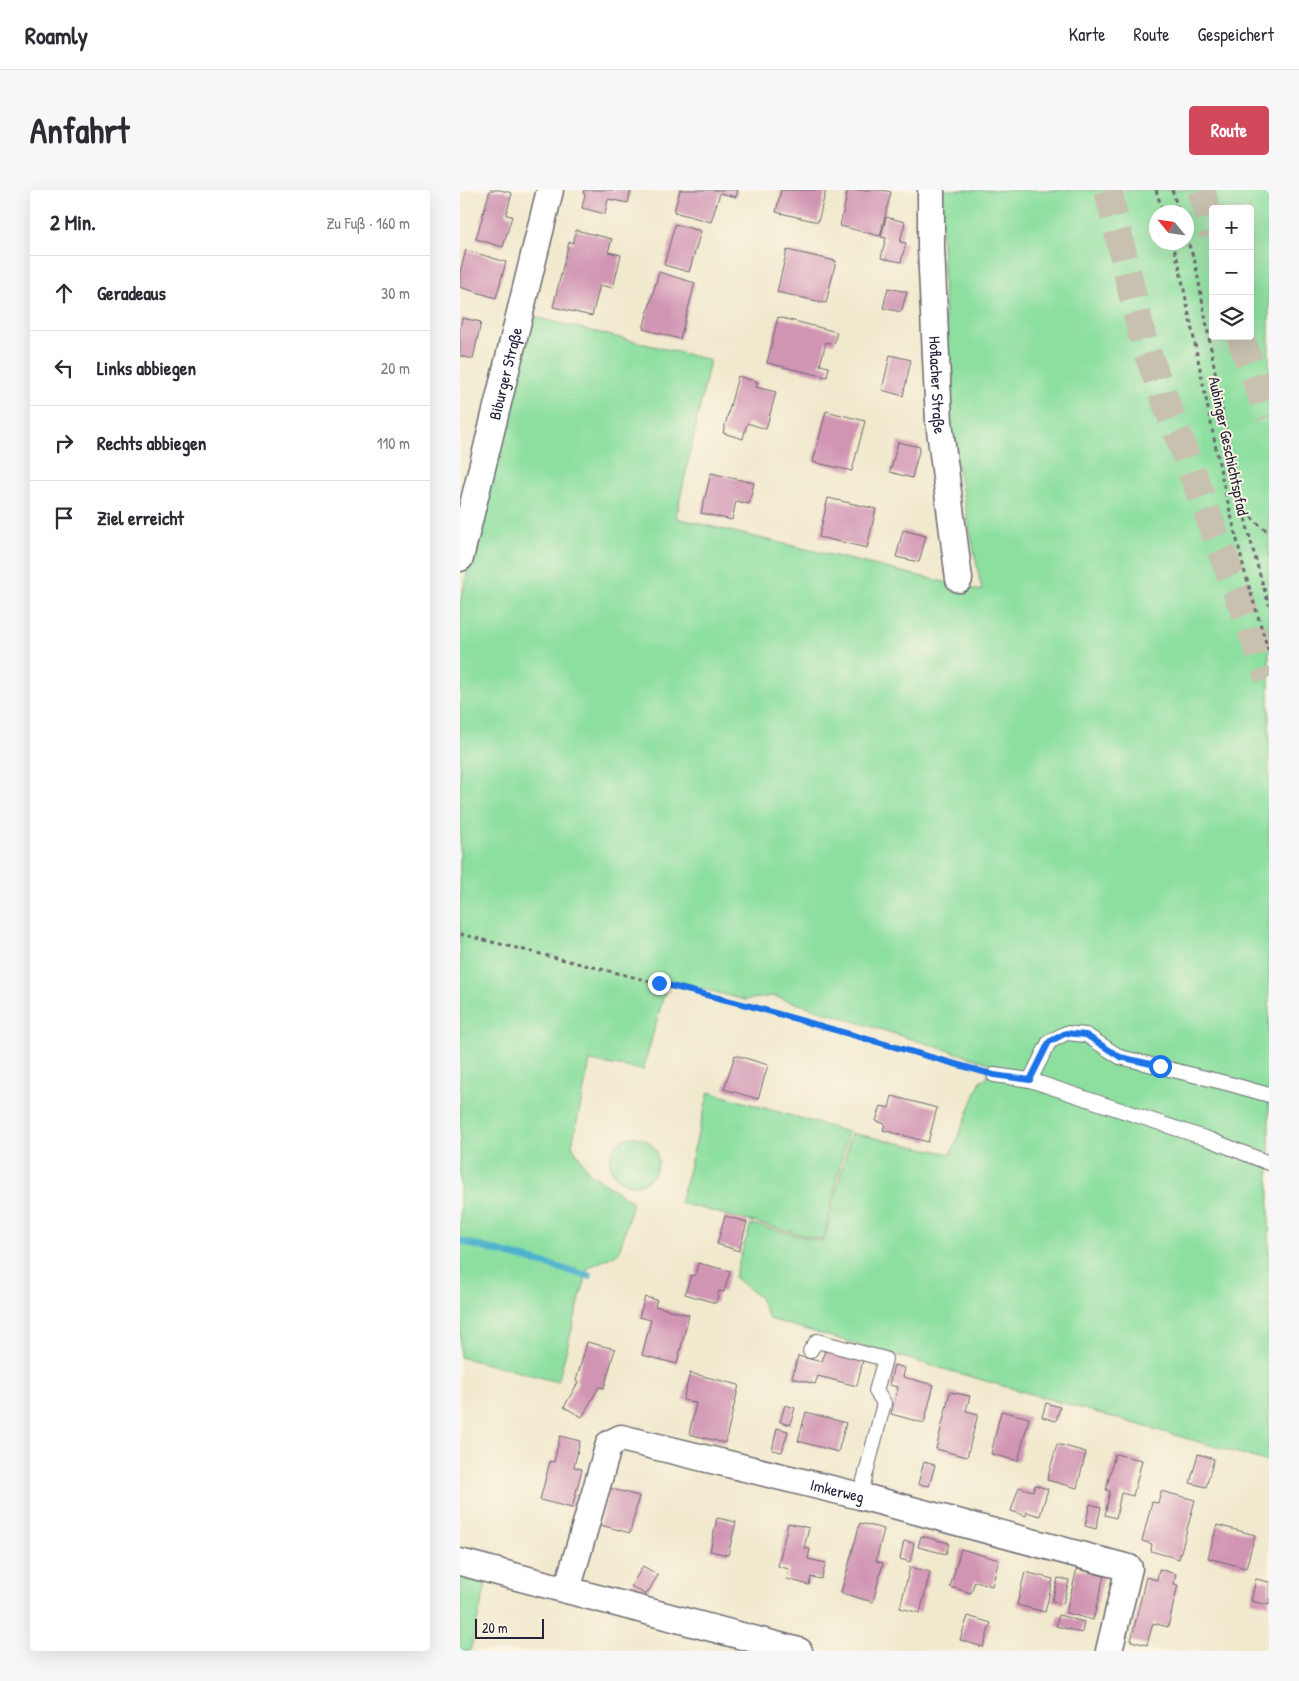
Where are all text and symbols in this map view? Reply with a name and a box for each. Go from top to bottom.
text: Roamly [25,19,88,51]
text: Karte [1069,22,1106,47]
text: Route [1134,22,1170,47]
text: Gespeichert [1198,22,1274,47]
button: Route [1189,106,1269,155]
text: Anfahrt [30,107,129,154]
north arrow [1149,205,1194,250]
map controls [1209,205,1254,340]
button: + [1209,205,1254,250]
text: 2 Min. [50,208,96,237]
text: Zu Fuß · 160 m [326,212,410,234]
button: − [1209,250,1254,295]
icon: ahead [50,279,78,307]
text: Geradeaus [97,280,166,306]
text: 30 m [381,282,410,304]
button: layers [1209,295,1254,340]
street label: Biburger Straße [483,324,527,422]
street label: Hoflacher Straße [924,336,951,436]
icon: left [50,354,78,382]
text: Links abbiegen [97,355,196,381]
text: 20 m [381,357,410,379]
street label: Aubinger Geschichtspfad [1204,375,1254,517]
icon: right [50,429,78,457]
text: Rechts abbiegen [97,430,206,456]
text: 110 m [377,432,410,454]
icon: arrive [50,504,78,532]
text: Ziel erreicht [97,505,184,531]
route end [648,972,671,995]
route start [1149,1055,1172,1078]
street label: Imkerweg [808,1473,867,1508]
scale bar [475,1616,544,1639]
text: 20 m [482,1618,508,1637]

